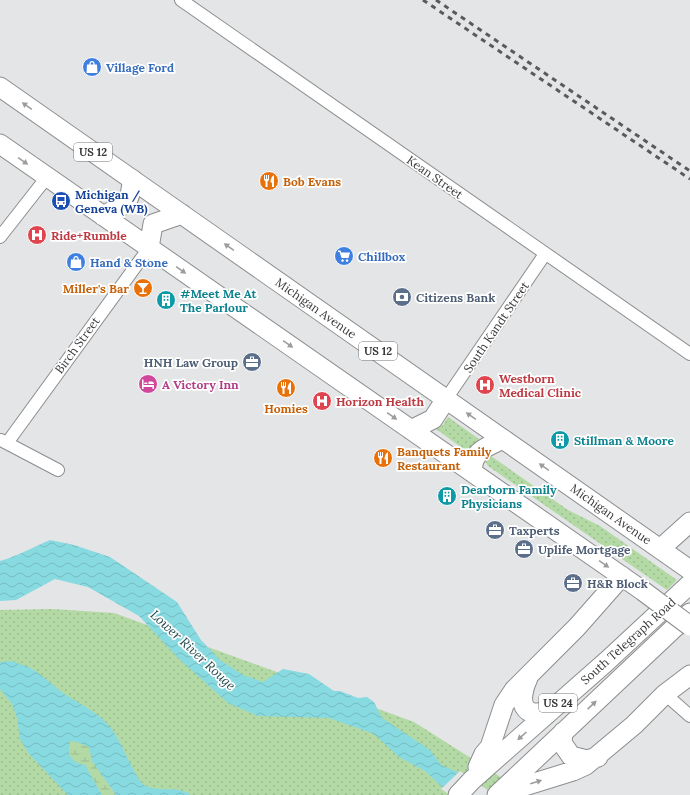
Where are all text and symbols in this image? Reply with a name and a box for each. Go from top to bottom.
shop icon: Village Ford [81,56,103,78]
place label: Village Ford [106,60,174,75]
one-way arrow [22,102,32,110]
road number: US 12 [74,143,112,161]
street label: Kean Street [404,152,466,202]
one-way arrow [18,157,29,165]
restaurant icon: Bob Evans [258,170,280,192]
place label: Bob Evans [283,174,341,189]
place label: Michigan / Geneva (WB) [75,187,148,217]
bus stop icon: Michigan / Geneva (WB) [50,190,72,212]
hospital icon: Ride+Rumble [26,224,48,246]
place label: Ride+Rumble [51,228,127,243]
one-way arrow [224,243,235,251]
supermarket icon: Chillbox [333,245,355,267]
place label: Chillbox [358,249,406,264]
shop icon: Hand & Stone [65,251,87,273]
place label: Hand & Stone [90,255,168,270]
one-way arrow [176,266,186,274]
street label: Michigan Avenue [273,275,360,342]
bar icon: Miller's Bar [132,277,154,299]
street label: South Kandt Street [460,278,532,375]
place label: Miller's Bar [63,281,129,296]
place label: #Meet Me At The Parlour [180,286,258,315]
bank icon: Citizens Bank [391,286,413,308]
building icon: #Meet Me At The Parlour [155,289,177,311]
place label: Citizens Bank [416,290,495,305]
street label: Birch Street [51,313,103,376]
one-way arrow [282,340,293,348]
road number: US 12 [359,342,397,360]
office icon: HNH Law Group [241,351,263,373]
place label: HNH Law Group [144,355,238,370]
place label: Westborn Medical Clinic [499,371,582,400]
hotel icon: A Victory Inn [137,373,159,395]
hospital icon: Westborn Medical Clinic [474,374,496,396]
place label: A Victory Inn [162,377,239,392]
restaurant icon: Homies [275,377,297,399]
hospital icon: Horizon Health [311,390,333,412]
place label: Horizon Health [336,394,424,409]
place label: Homies [264,401,308,416]
one-way arrow [387,412,397,420]
one-way arrow [466,412,476,420]
building icon: Stillman & Moore [549,429,571,451]
place label: Stillman & Moore [574,433,674,448]
place label: Banquets Family Restaurant [397,444,492,473]
restaurant icon: Banquets Family Restaurant [372,447,394,469]
one-way arrow [539,463,549,471]
street label: Michigan Avenue [568,481,655,548]
place label: Dearborn Family Physicians [461,482,557,511]
building icon: Dearborn Family Physicians [436,485,458,507]
office icon: Taxperts [484,519,506,541]
place label: Taxperts [509,523,560,538]
office icon: Uplife Mortgage [513,538,535,560]
place label: Uplife Mortgage [538,542,631,557]
one-way arrow [599,560,609,568]
office icon: H&R Block [562,572,584,594]
place label: H&R Block [587,576,648,591]
street label: South Telegraph Road [577,594,679,688]
water label: Lower River Rouge [147,606,239,694]
road number: US 24 [539,694,577,712]
one-way arrow [587,700,597,710]
one-way arrow [517,731,526,740]
one-way arrow [530,779,542,785]

